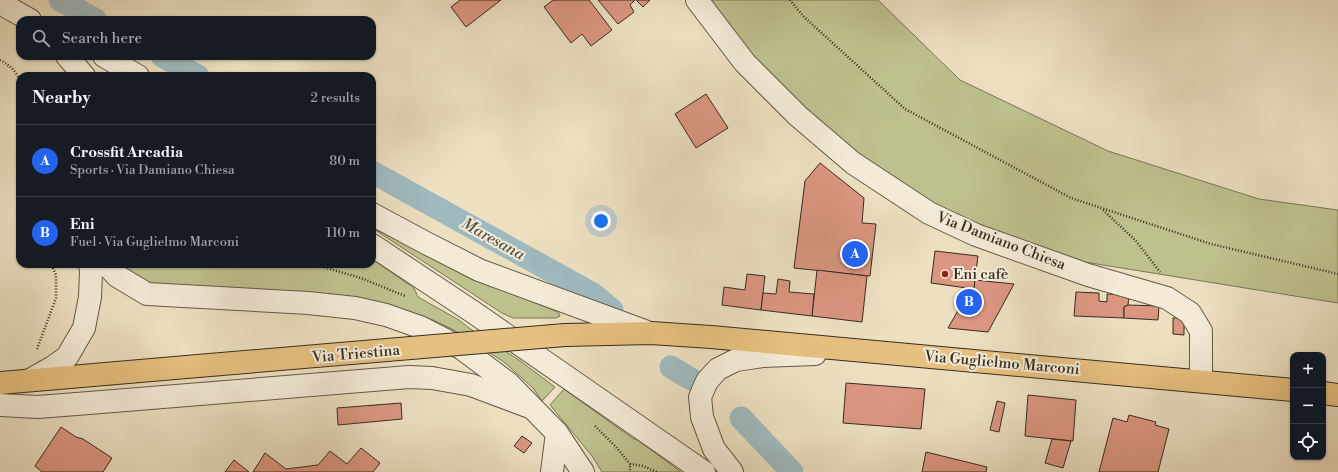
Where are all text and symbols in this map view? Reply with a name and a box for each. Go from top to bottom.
search box [16,16,376,60]
icon: search [30,27,52,49]
text: Search here [62,29,142,48]
text: Nearby [32,87,91,109]
text: 2 results [311,90,360,106]
text: Crossfit Arcadia [70,143,183,162]
text: A [40,153,50,169]
text: 80 m [329,153,360,169]
text: Sports · Via Damiano Chiesa [70,162,235,178]
street label: Via Damiano Chiesa [933,207,1069,275]
your location [591,211,611,231]
water label: Maresana [458,213,528,265]
text: Eni [70,215,94,234]
text: B [40,225,50,241]
text: 110 m [326,225,360,241]
text: Fuel · Via Guglielmo Marconi [70,234,239,250]
pin: A [842,239,868,269]
place label: Eni cafè [953,265,1008,284]
marker: Eni cafè [940,269,950,279]
pin: B [956,287,982,317]
street label: Via Triestina [310,341,401,367]
street label: Via Guglielmo Marconi [922,347,1081,379]
map controls [1290,352,1326,460]
button: + [1290,352,1326,388]
button: − [1290,388,1326,424]
button: locate [1290,424,1326,460]

